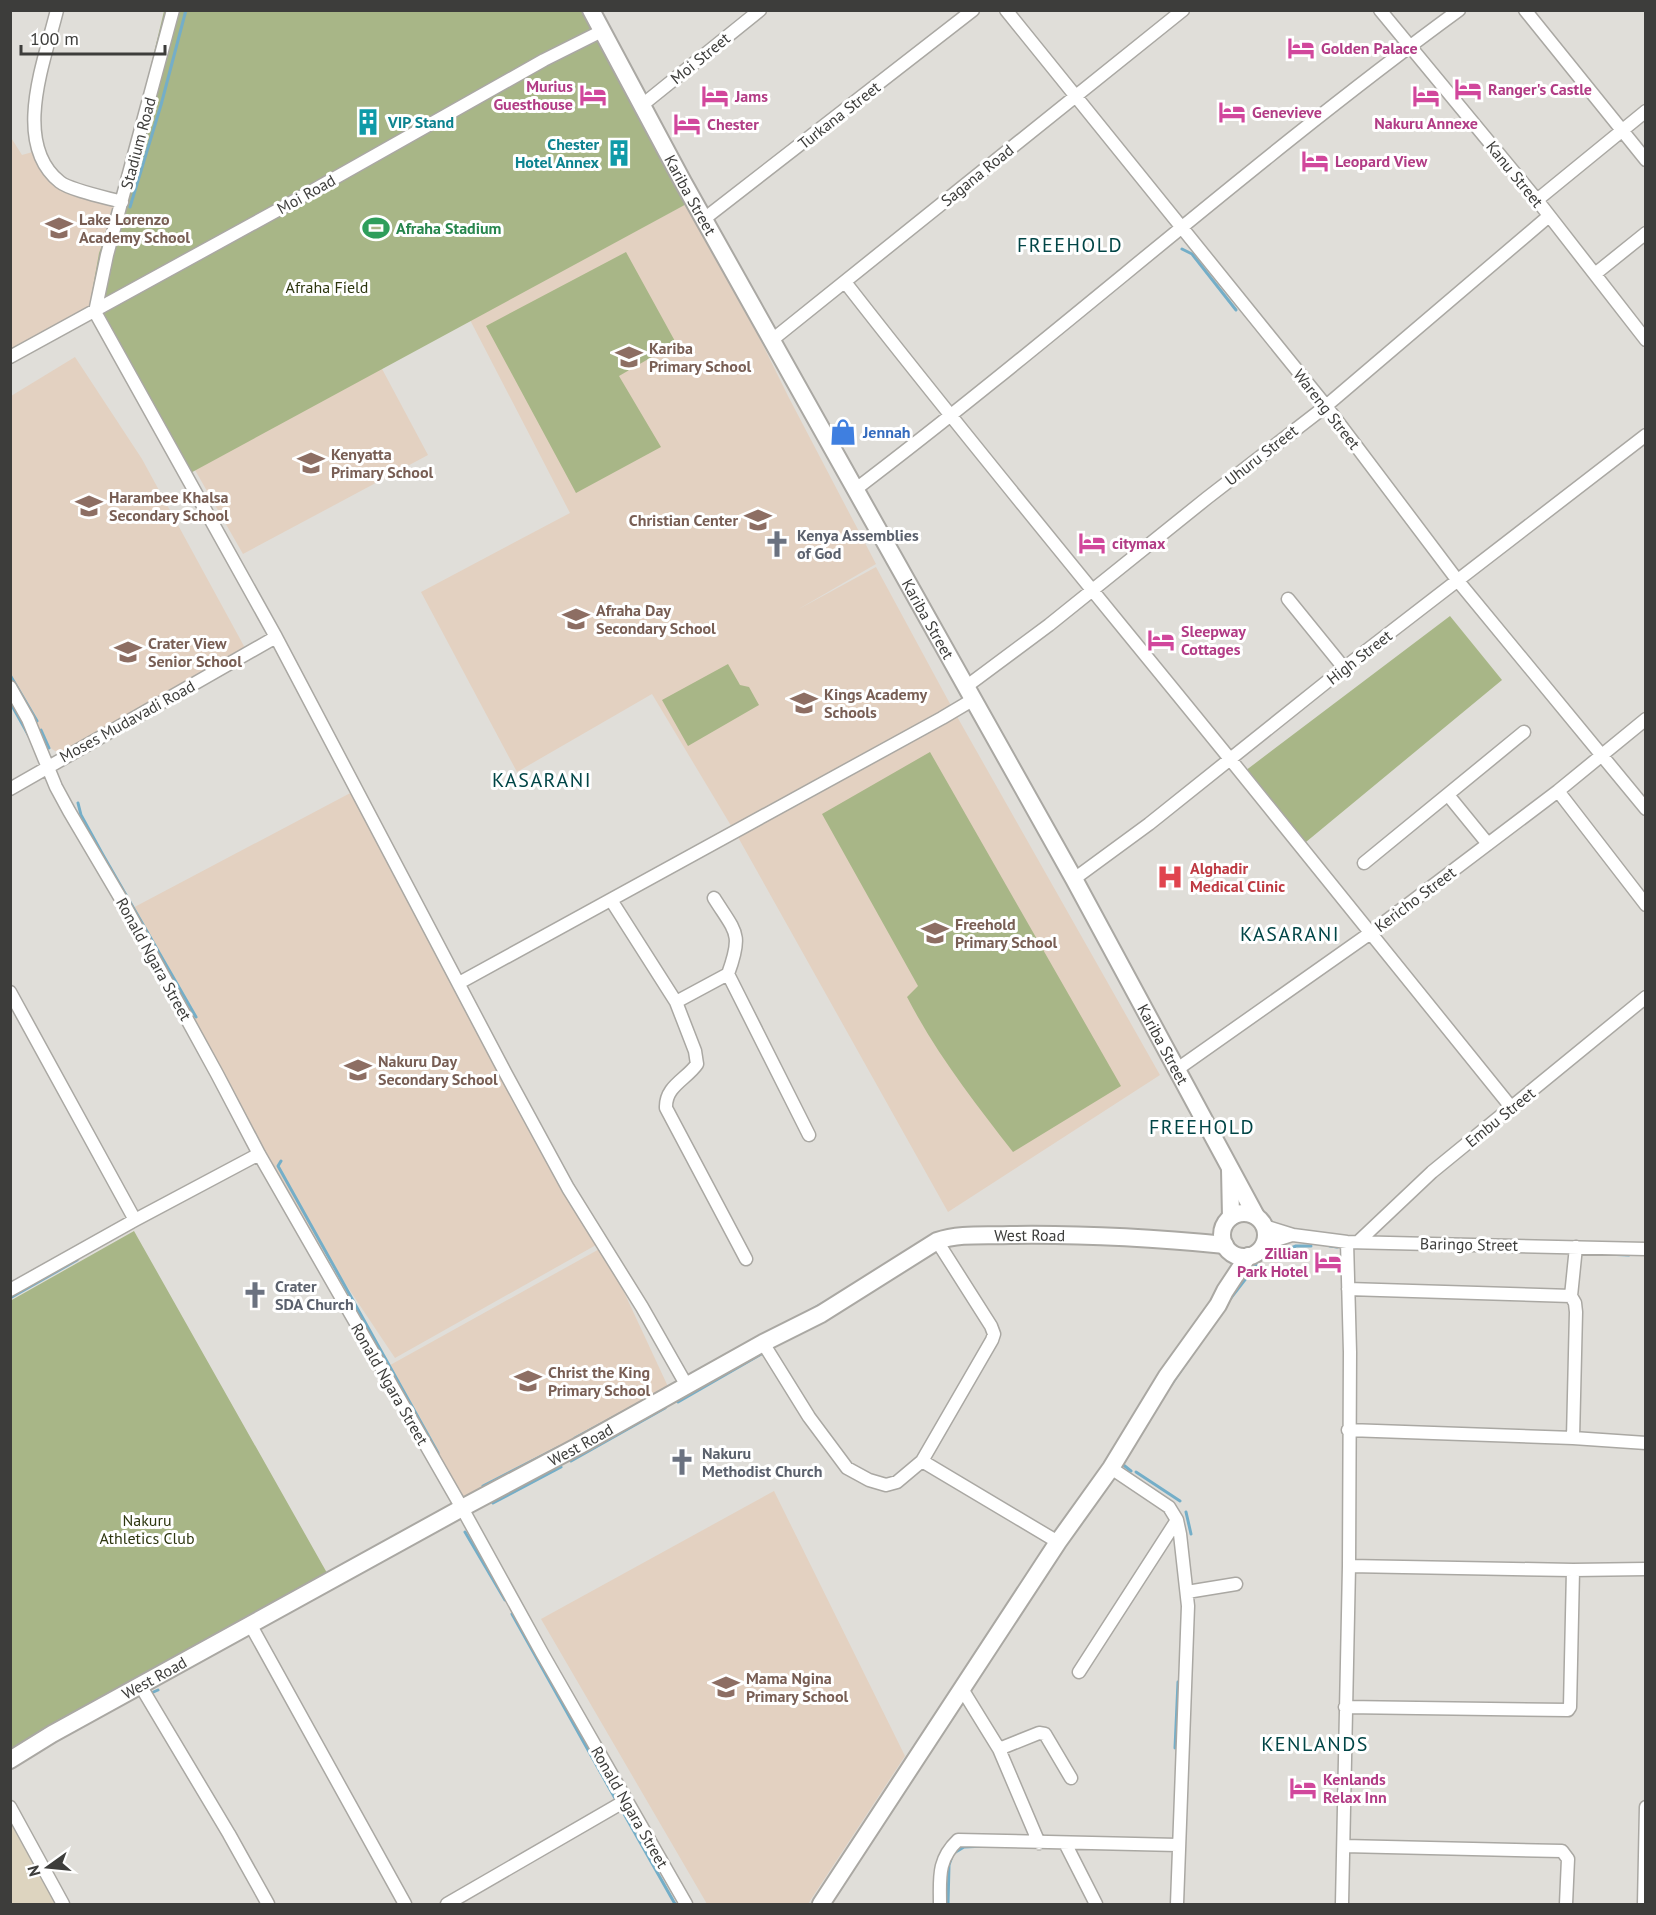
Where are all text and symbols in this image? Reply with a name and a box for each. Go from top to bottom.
scale bar [21,18,165,56]
text: 100 m [30,27,79,50]
street label: Moi Street [666,28,734,88]
hotel icon: Golden Palace [1286,33,1316,63]
place label: Golden Palace [1321,38,1418,58]
hotel icon: Ranger's Castle [1453,74,1483,104]
place label: Murius Guesthouse [493,76,573,114]
street label: Turkana Street [794,76,884,153]
place label: Ranger's Castle [1488,79,1592,99]
hotel icon: Murius Guesthouse [578,80,608,110]
hotel icon: Jams [700,81,730,111]
hotel icon: Nakuru Annexe [1411,81,1441,111]
place label: Jams [734,86,768,106]
street label: Stadium Road [116,95,160,191]
hotel icon: Genevieve [1217,97,1247,127]
place label: Genevieve [1252,102,1322,122]
building icon: VIP Stand [353,107,383,137]
hotel icon: Chester [672,109,702,139]
place label: VIP Stand [387,112,454,132]
place label: Nakuru Annexe [1374,113,1478,133]
place label: Chester [707,114,759,134]
place label: Chester Hotel Annex [515,134,600,172]
street label: Kanu Street [1482,137,1548,212]
building icon: Chester Hotel Annex [604,138,634,168]
street label: Sagana Road [937,140,1017,210]
hotel icon: Leopard View [1300,146,1330,176]
street label: Kariba Street [660,151,721,239]
place label: Leopard View [1335,151,1428,171]
street label: Moi Road [273,170,339,218]
place label: Lake Lorenzo Academy School [79,209,190,247]
school or university icon: Lake Lorenzo Academy School [44,213,74,243]
sports icon: Afraha Stadium [361,213,391,243]
place label: Afraha Stadium [396,218,502,238]
district label: FREEHOLD [1017,232,1123,258]
park label: Afraha Field [286,277,368,297]
place label: Kariba Primary School [649,338,751,376]
school or university icon: Kariba Primary School [614,342,644,372]
street label: Wareng Street [1289,365,1365,454]
shop icon: Jennah [828,417,858,447]
street label: Uhuru Street [1221,420,1302,490]
place label: Jennah [862,422,911,442]
place label: Kenyatta Primary School [331,444,433,482]
school or university icon: Kenyatta Primary School [296,448,326,478]
place label: Harambee Khalsa Secondary School [109,487,229,525]
school or university icon: Harambee Khalsa Secondary School [74,491,104,521]
school or university icon: Christian Center [743,505,773,535]
place label: Christian Center [629,510,738,530]
place label: Kenya Assemblies of God [797,525,919,563]
hotel icon: citymax [1077,528,1107,558]
church icon: Kenya Assemblies of God [762,529,792,559]
place label: citymax [1112,533,1166,553]
street label: Kariba Street [898,575,959,663]
place label: Afraha Day Secondary School [596,600,716,638]
school or university icon: Afraha Day Secondary School [561,604,591,634]
place label: Sleepway Cottages [1181,621,1246,659]
hotel icon: Sleepway Cottages [1146,625,1176,655]
street label: High Street [1322,625,1396,689]
place label: Crater View Senior School [148,633,242,671]
school or university icon: Crater View Senior School [113,637,143,667]
street label: Moses Mudavadi Road [56,675,198,767]
place label: Kings Academy Schools [824,684,928,722]
school or university icon: Kings Academy Schools [789,688,819,718]
district label: KASARANI [492,767,592,793]
place label: Alghadir Medical Clinic [1190,858,1285,896]
hospital icon: Alghadir Medical Clinic [1155,862,1185,892]
street label: Kericho Street [1370,862,1460,936]
street label: Ronald Ngara Street [112,894,196,1024]
place label: Freehold Primary School [955,914,1057,952]
school or university icon: Freehold Primary School [920,918,950,948]
district label: KASARANI [1240,921,1340,947]
street label: Kariba Street [1133,1000,1193,1089]
place label: Nakuru Day Secondary School [378,1051,498,1089]
school or university icon: Nakuru Day Secondary School [343,1055,373,1085]
street label: Embu Street [1461,1082,1539,1151]
district label: FREEHOLD [1149,1114,1255,1140]
street label: West Road [994,1225,1065,1245]
street label: Baringo Street [1420,1233,1519,1255]
place label: Zillian Park Hotel [1237,1243,1308,1281]
hotel icon: Zillian Park Hotel [1313,1247,1343,1277]
place label: Crater SDA Church [275,1276,354,1314]
church icon: Crater SDA Church [240,1280,270,1310]
street label: Ronald Ngara Street [347,1320,433,1449]
place label: Christ the King Primary School [548,1362,650,1400]
school or university icon: Christ the King Primary School [513,1366,543,1396]
street label: West Road [545,1419,617,1470]
place label: Nakuru Methodist Church [702,1443,822,1481]
church icon: Nakuru Methodist Church [667,1447,697,1477]
park label: Nakuru Athletics Club [99,1510,195,1548]
street label: West Road [118,1652,190,1704]
place label: Mama Ngina Primary School [746,1668,848,1706]
school or university icon: Mama Ngina Primary School [711,1672,741,1702]
district label: KENLANDS [1261,1731,1369,1757]
street label: Ronald Ngara Street [587,1743,673,1872]
place label: Kenlands Relax Inn [1323,1769,1387,1807]
hotel icon: Kenlands Relax Inn [1288,1773,1318,1803]
north arrow [18,1837,78,1897]
text: N [22,1863,45,1879]

